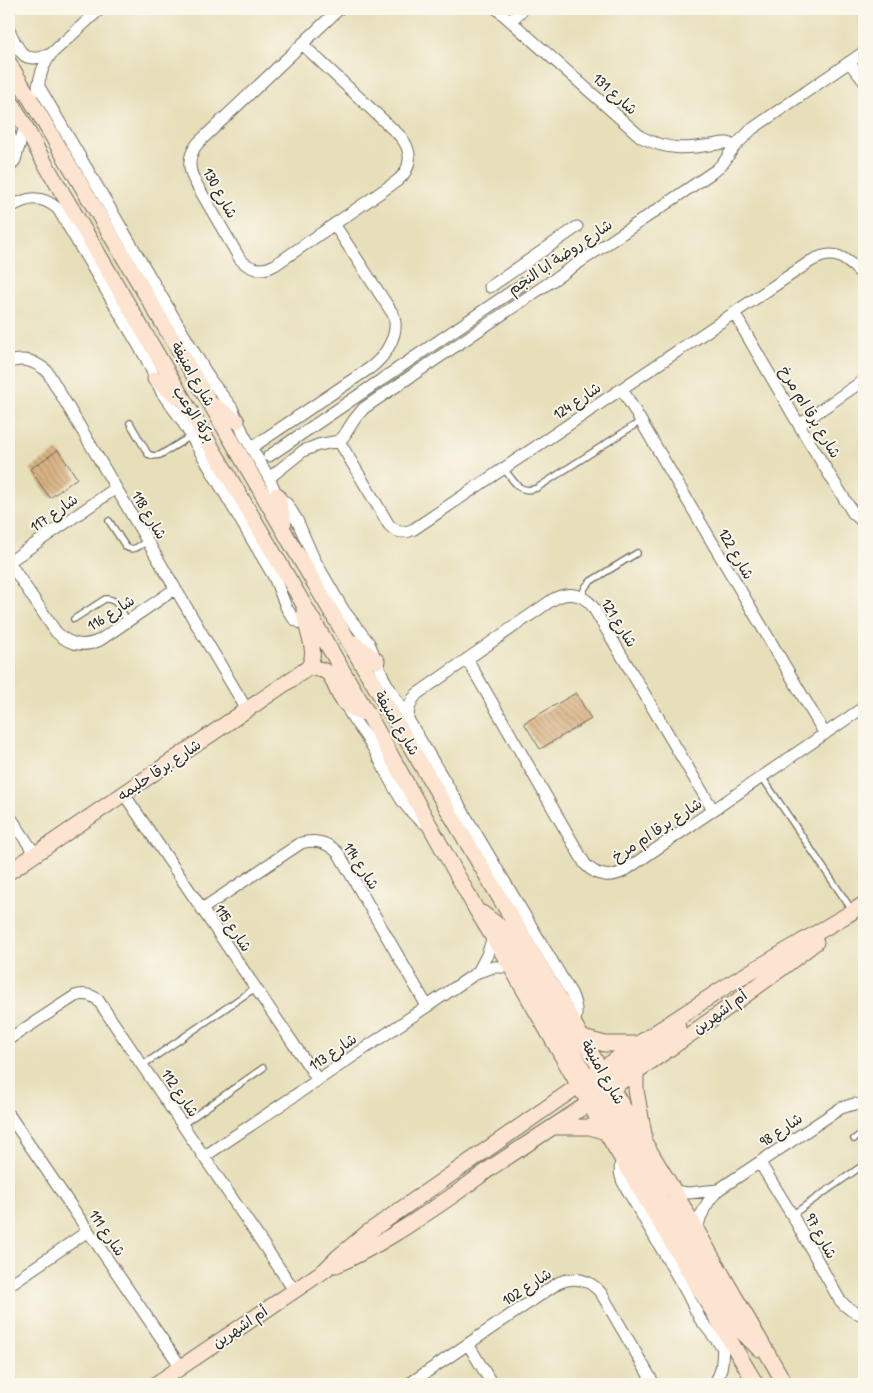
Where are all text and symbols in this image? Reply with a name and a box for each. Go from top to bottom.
street label: شارع 131 [588,68,642,119]
street label: شارع 130 [198,164,243,222]
street label: شارع روضة ابا النجم [503,214,617,301]
street label: شارع امنيفة [166,337,220,410]
street label: شارع برقا ام مرخ [774,362,846,462]
street label: شارع 124 [548,377,605,424]
street label: بركة الوعب [168,381,220,446]
street label: شارع 118 [127,486,172,543]
street label: شارع 117 [25,488,82,537]
street label: شارع 122 [713,525,759,583]
street label: شارع 116 [83,589,139,636]
street label: شارع 121 [596,594,643,651]
street label: شارع امنيفة [370,687,425,759]
street label: شارع برقا حليمه [112,734,205,806]
street label: شارع برقا ام مرخ [607,792,707,868]
street label: شارع 114 [338,838,385,893]
street label: شارع 115 [210,900,257,956]
street label: أم اشهرين [688,984,752,1039]
street label: شارع 113 [305,1028,361,1075]
street label: شارع امنيفة [576,1035,630,1108]
street label: شارع 112 [157,1065,204,1121]
street label: شارع 98 [755,1107,806,1152]
street label: شارع 111 [84,1205,131,1260]
street label: شارع 97 [800,1209,842,1262]
street label: شارع 102 [498,1263,556,1310]
street label: أم اشهرين [208,1300,272,1354]

